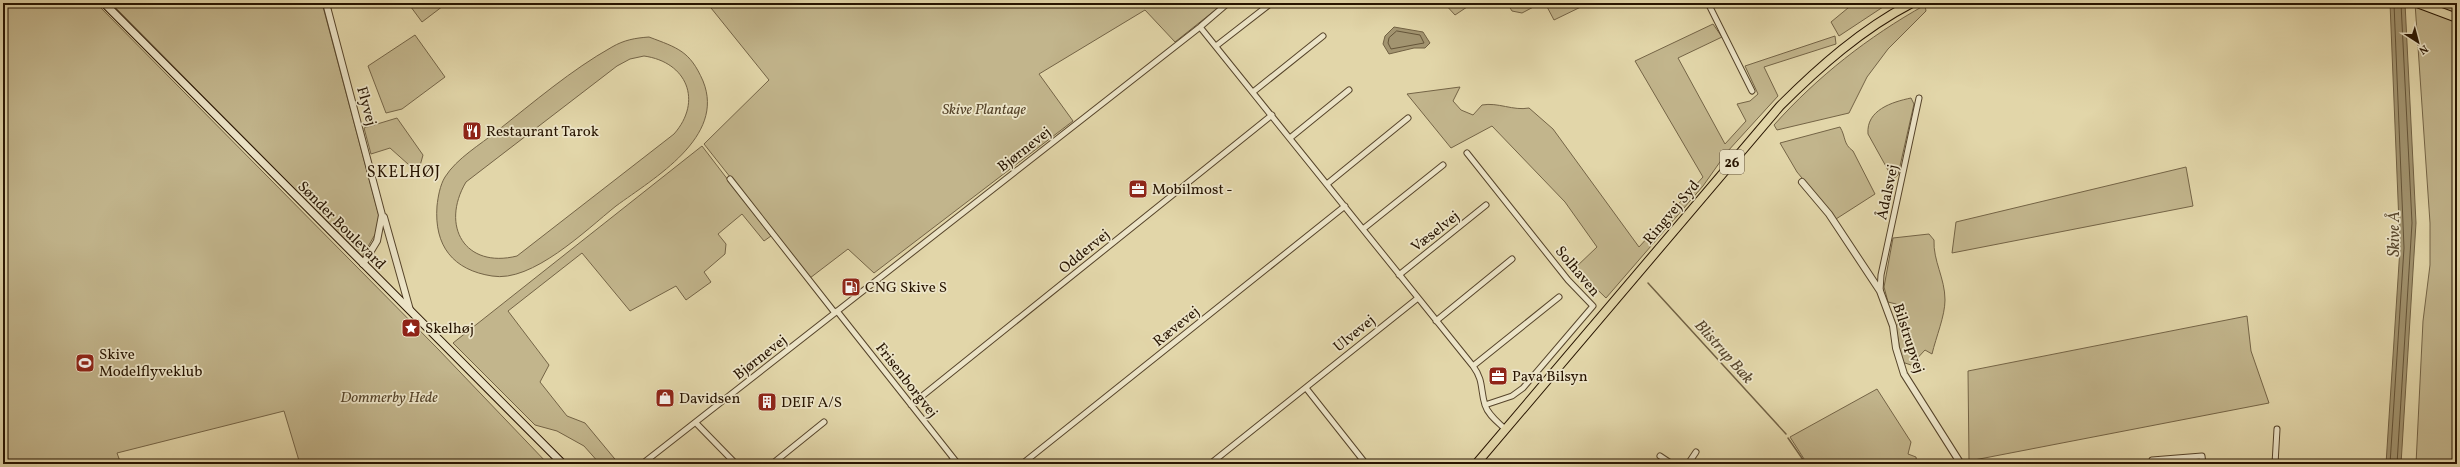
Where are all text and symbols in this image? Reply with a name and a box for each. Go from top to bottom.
north arrow [2398,22,2438,62]
text: N [2415,40,2431,57]
street label: Flyvej [350,84,381,128]
park label: Skive Plantage [942,100,1026,121]
restaurant icon: Restaurant Tarok [461,120,483,142]
place label: Restaurant Tarok [486,122,599,143]
street label: Bjørnevej [994,123,1056,178]
road number: 26 [1720,150,1744,174]
district label: SKELHØJ [367,162,441,184]
street label: Ådalsvej [1872,163,1905,222]
street label: Ringvej Syd [1639,176,1705,250]
street label: Sønder Boulevard [292,177,390,275]
office icon: Mobilmost - [1127,178,1149,200]
place label: Mobilmost - [1152,180,1233,201]
street label: Væselvej [1407,206,1465,258]
water label: Skive Å [2384,211,2406,257]
street label: Oddervej [1055,225,1115,279]
street label: Solhaven [1549,242,1604,302]
fuel station icon: CNG Skive S [840,276,862,298]
place label: CNG Skive S [865,278,947,299]
street label: Bilstrupvej [1886,301,1929,376]
street label: Rævevej [1149,302,1205,352]
street label: Ulvevej [1330,311,1380,358]
water label: Blistrup Bæk [1689,315,1759,390]
place icon: Skelhøj [400,317,422,339]
place label: Skelhøj [425,319,474,340]
street label: Bjørnevej [730,331,792,386]
street label: Frisenborgvej [870,339,942,423]
place label: Skive Modelflyveklub [99,345,202,383]
sports icon: Skive Modelflyveklub [74,352,96,374]
office icon: Pava Bilsyn [1487,365,1509,387]
place label: Pava Bilsyn [1512,367,1588,388]
shop icon: Davidsen [654,387,676,409]
park label: Dommerby Hede [340,388,438,409]
place label: Davidsen [679,389,740,410]
building icon: DEIF A/S [756,391,778,413]
place label: DEIF A/S [781,393,842,414]

